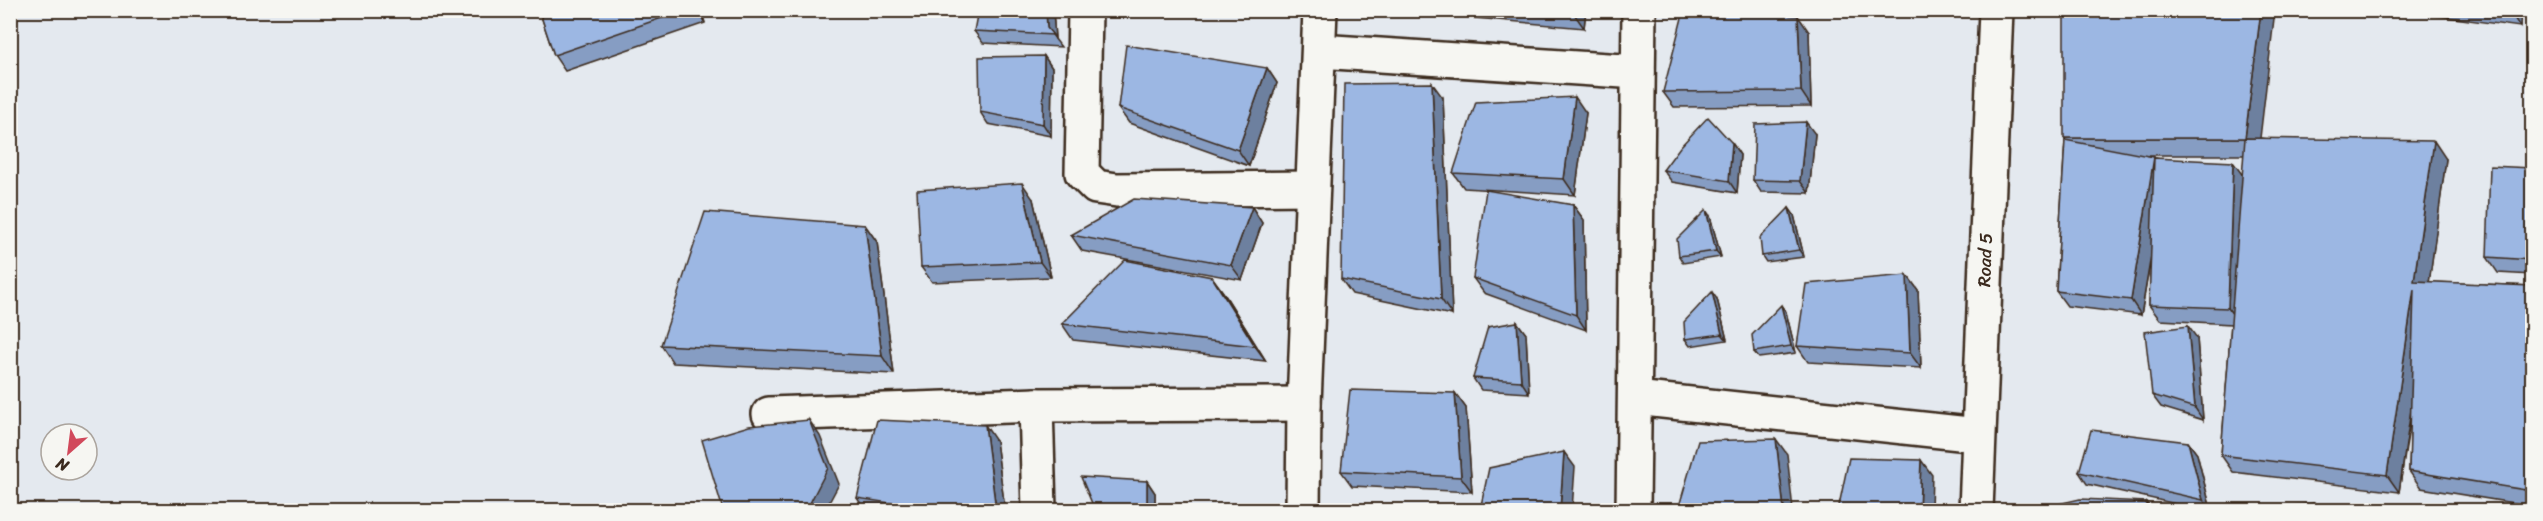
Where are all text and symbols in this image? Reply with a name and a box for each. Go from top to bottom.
street label: Road 5 [1968,232,2002,288]
north arrow [39,422,99,482]
text: N [50,449,75,481]

